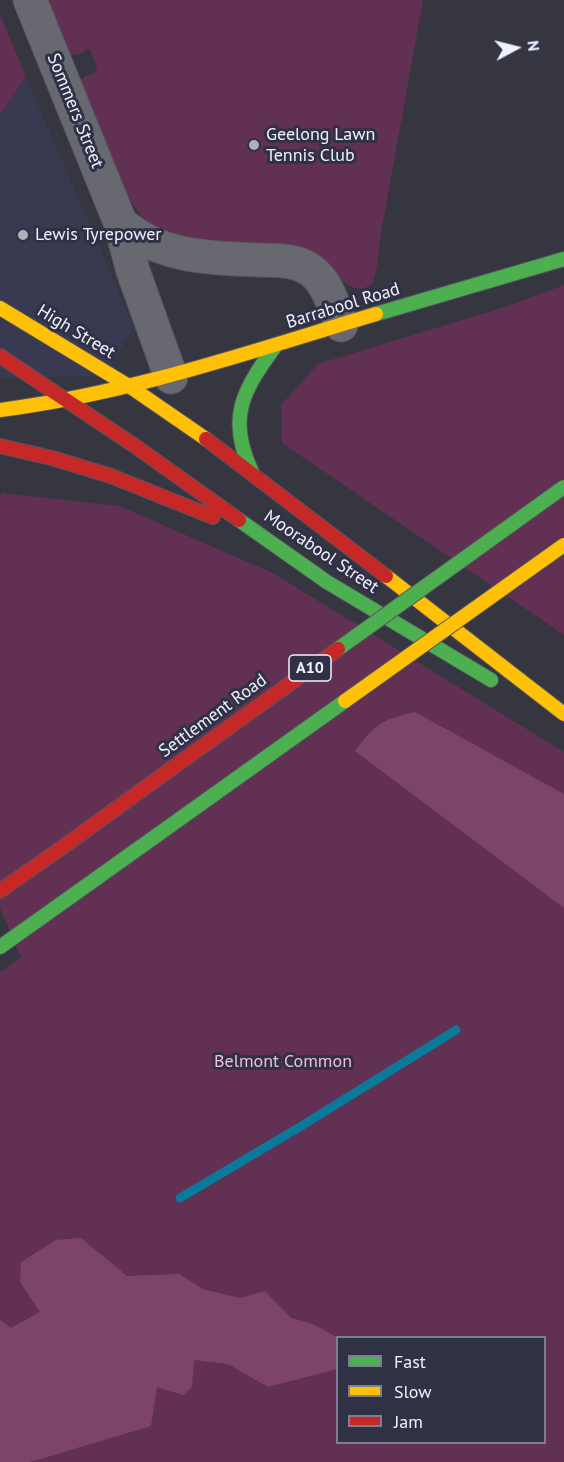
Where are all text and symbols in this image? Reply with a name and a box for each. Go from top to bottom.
north arrow [486,18,546,78]
text: N [523,39,544,52]
street label: Sommers Street [42,50,108,172]
place label: Geelong Lawn Tennis Club [266,124,375,166]
marker: Geelong Lawn Tennis Club [247,138,261,152]
place label: Lewis Tyrepower [35,224,161,246]
marker: Lewis Tyrepower [16,228,30,242]
street label: Barrabool Road [284,278,402,334]
street label: High Street [33,300,119,364]
street label: Moorabool Street [260,506,382,598]
road number: A10 [289,655,331,681]
street label: Settlement Road [155,670,271,762]
park label: Belmont Common [214,1051,352,1073]
legend [336,1336,546,1444]
text: Fast [394,1350,426,1373]
text: Slow [394,1380,432,1403]
text: Jam [394,1410,423,1433]

